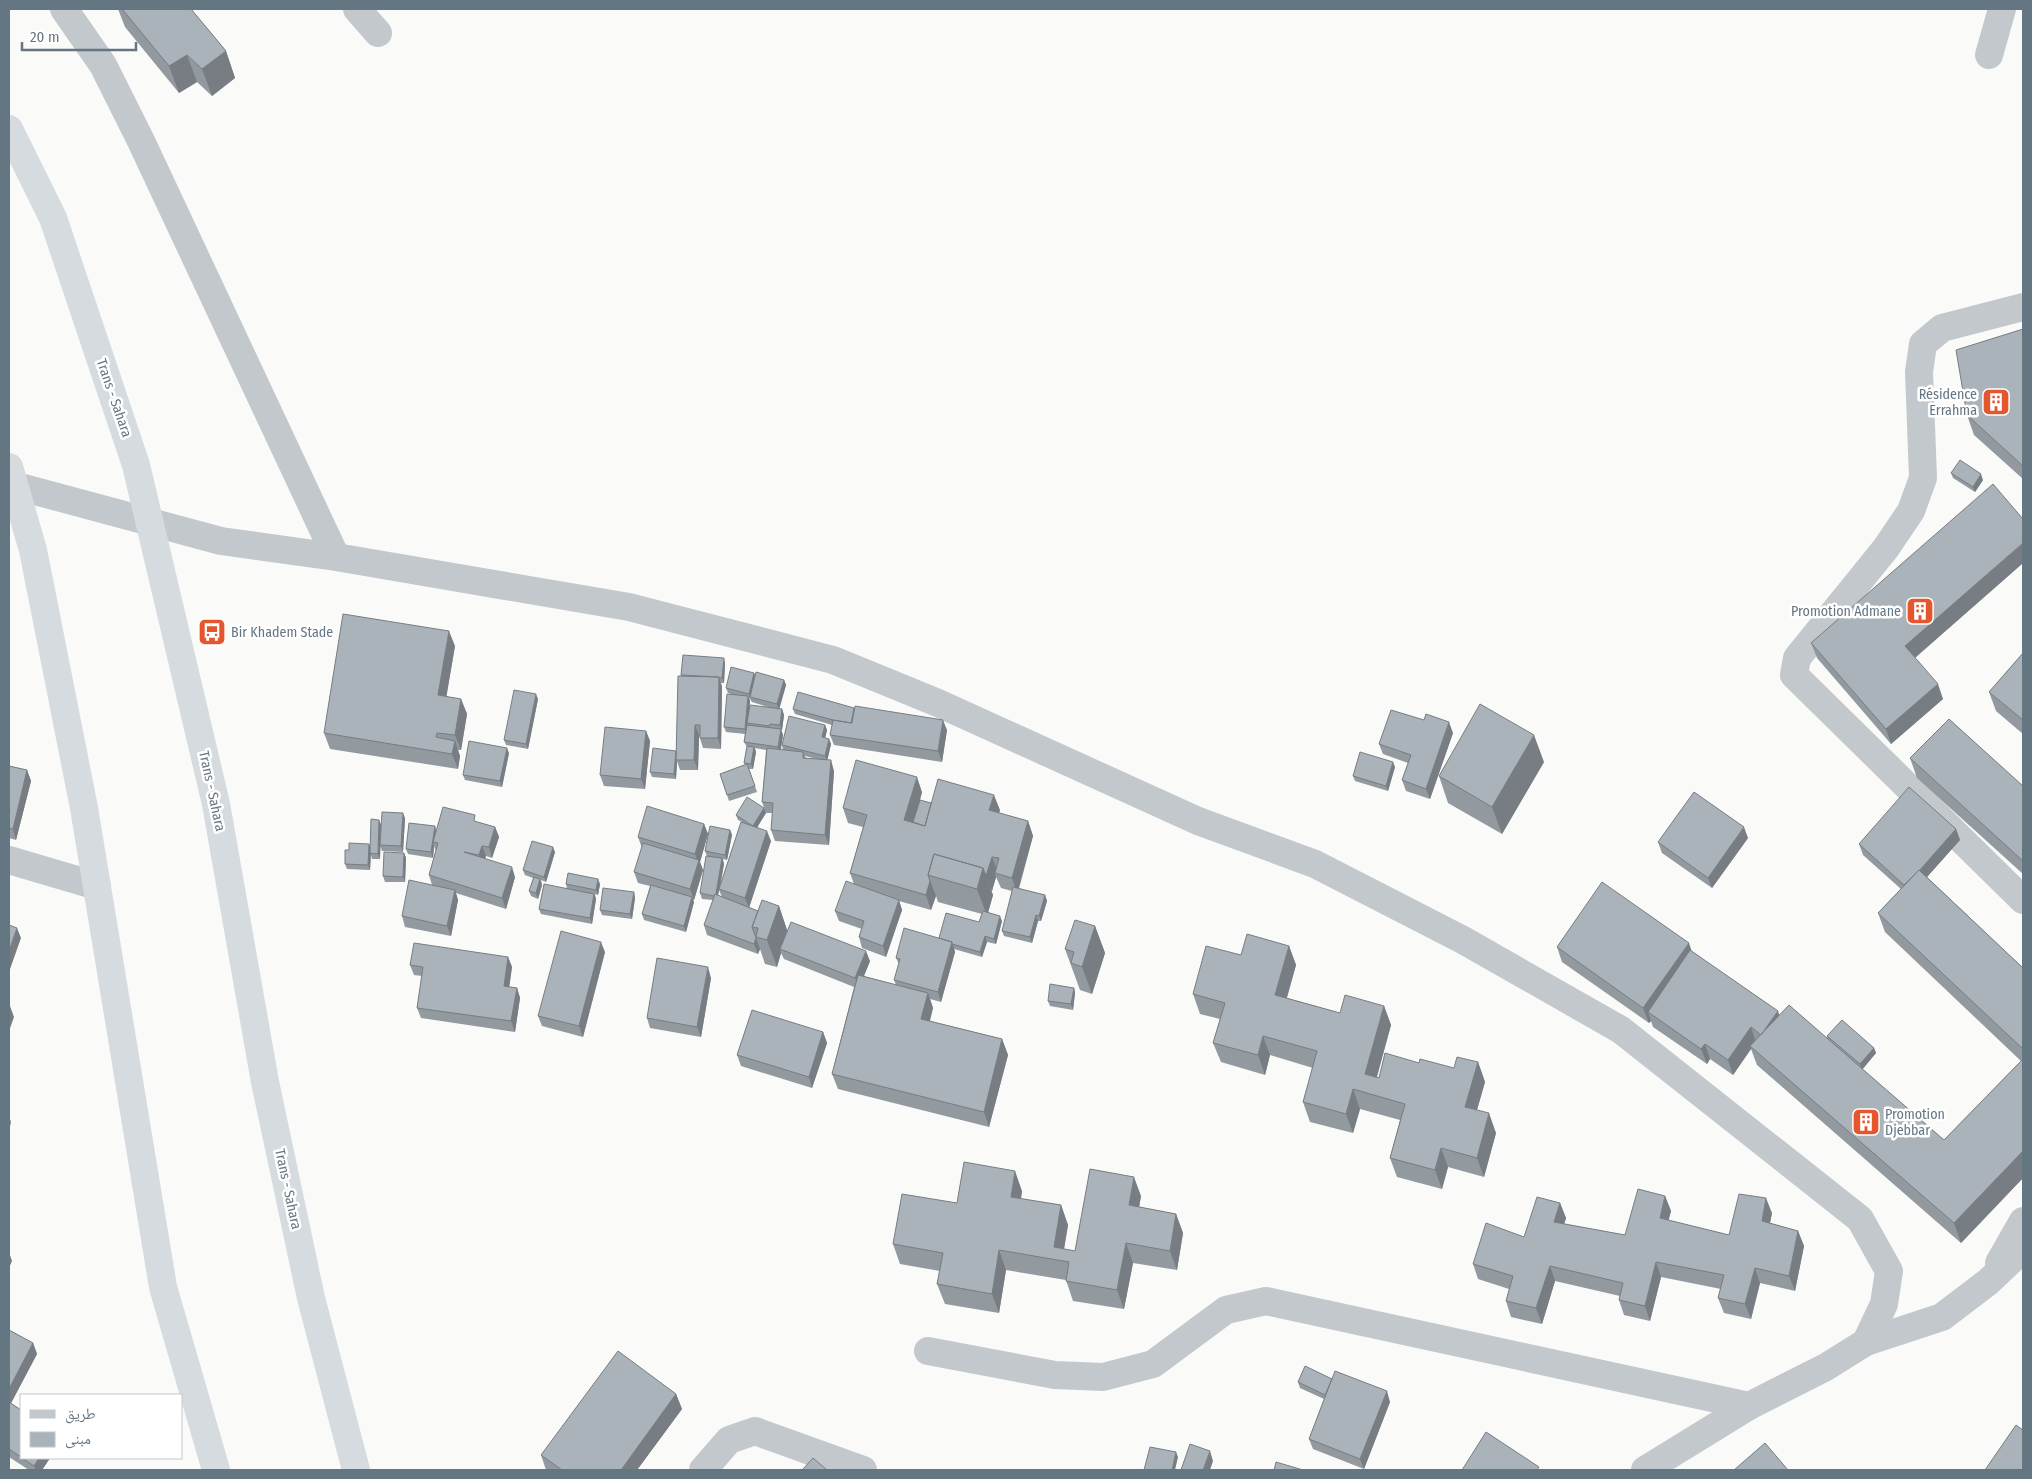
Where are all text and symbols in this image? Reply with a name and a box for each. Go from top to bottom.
scale bar [22,20,136,52]
text: 20 m [30,28,60,46]
street label: Trans - Sahara [93,357,135,440]
place label: Résidence Errahma [1919,386,1977,419]
building icon: Résidence Errahma [1981,387,2011,417]
building icon: Promotion Admane [1905,596,1935,626]
place label: Promotion Admane [1791,603,1901,620]
bus stop icon: Bir Khadem Stade [197,617,227,647]
place label: Bir Khadem Stade [231,624,333,641]
street label: Trans - Sahara [195,749,229,833]
place label: Promotion Djebbar [1885,1106,1945,1139]
building icon: Promotion Djebbar [1851,1107,1881,1137]
street label: Trans - Sahara [271,1147,305,1231]
legend [20,1394,182,1459]
text: طريق [65,1405,96,1424]
text: مبنى [65,1430,91,1449]

